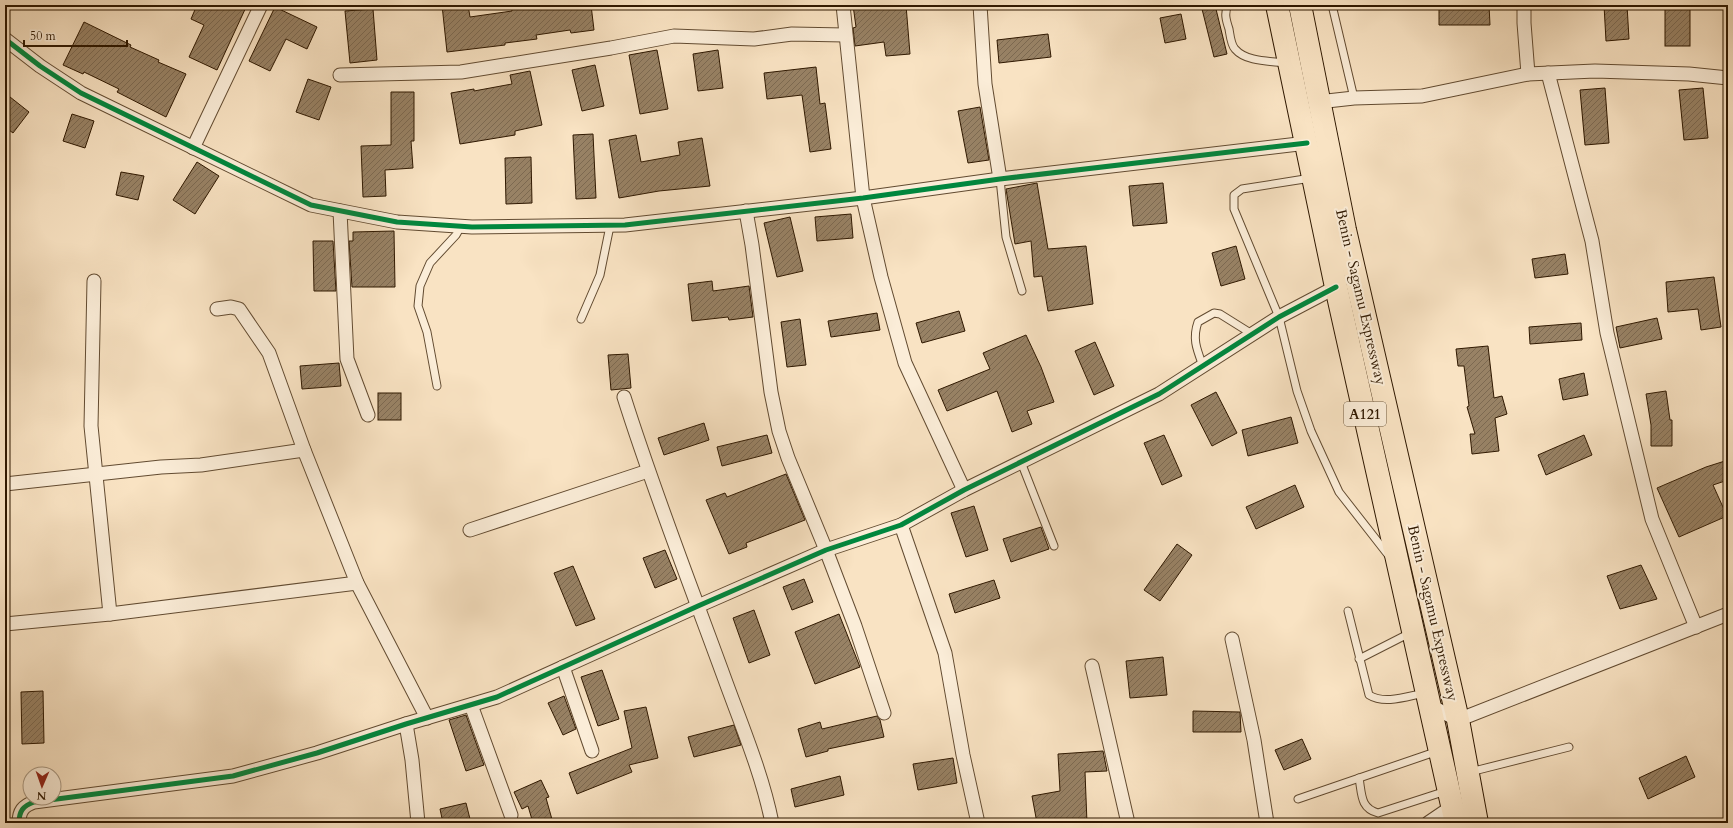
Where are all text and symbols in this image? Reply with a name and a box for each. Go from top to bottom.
scale bar [24,22,127,48]
text: 50 m [30,28,57,44]
street label: Benin - Sagamu Expressway [1331,207,1391,387]
road number: A121 [1344,402,1386,426]
street label: Benin - Sagamu Expressway [1403,523,1463,703]
north arrow [22,766,62,806]
text: N [36,788,47,803]

